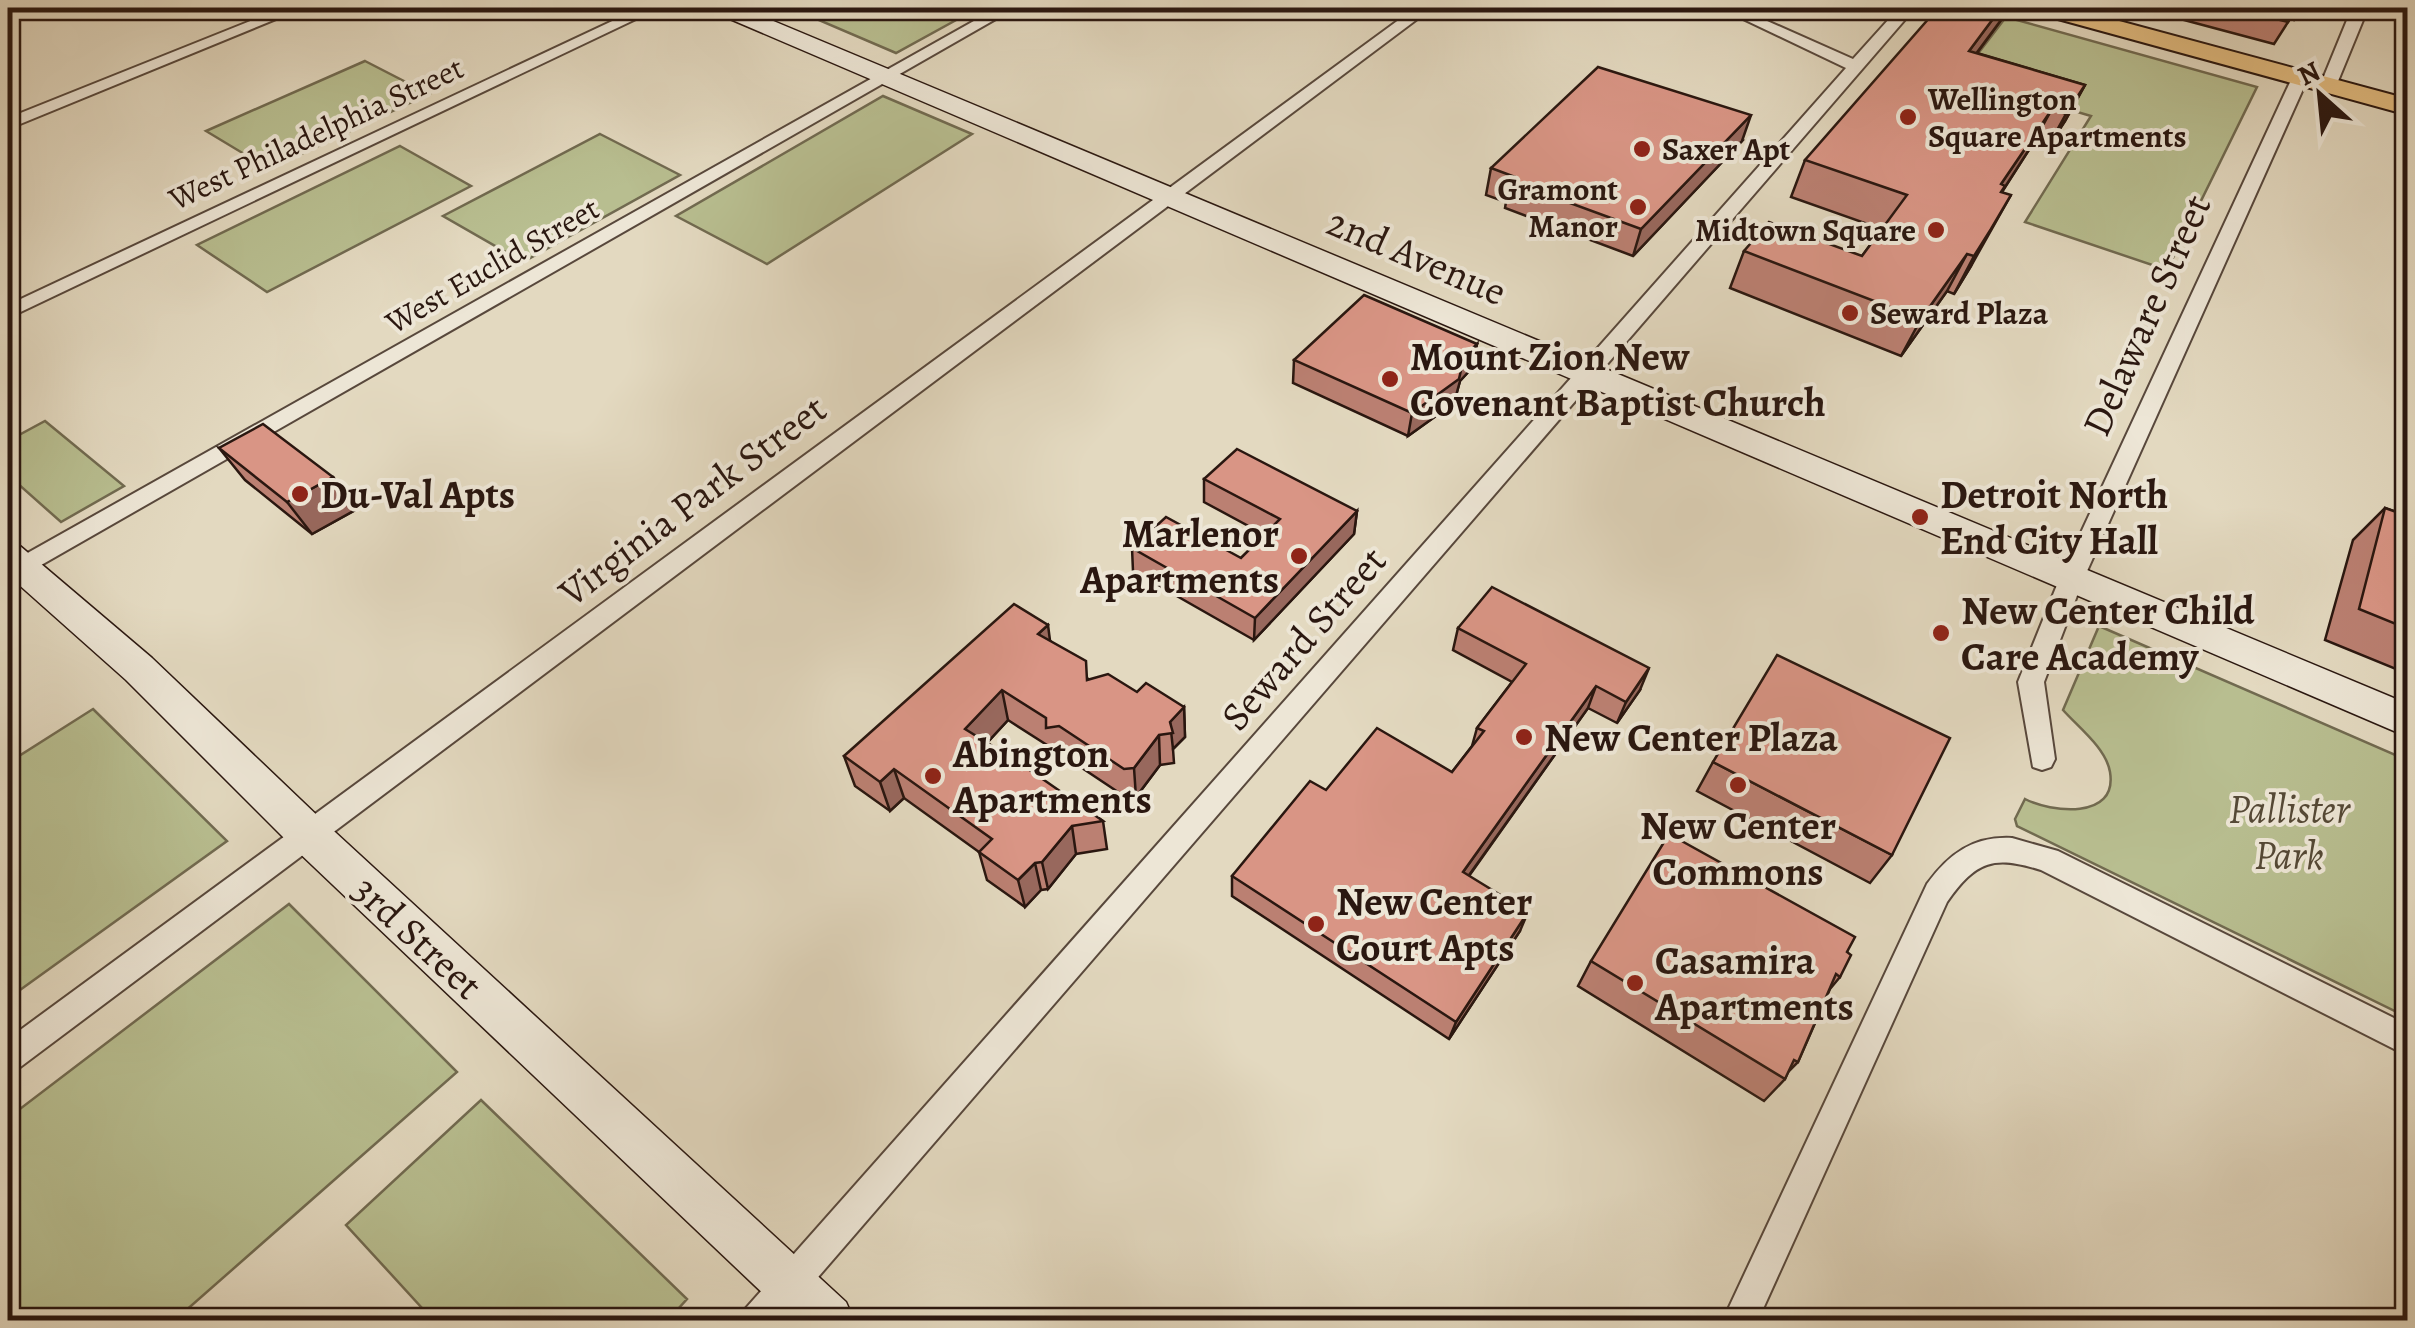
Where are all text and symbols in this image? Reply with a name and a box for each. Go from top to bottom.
street label: West Philadelphia Street [161,45,470,221]
north arrow [2270,45,2370,145]
text: N [2291,52,2327,95]
place label: Wellington Square Apartments [1927,77,2186,158]
marker: Wellington Square Apartments [1897,106,1919,128]
place label: Saxer Apt [1662,127,1791,171]
marker: Saxer Apt [1631,138,1653,160]
place label: Gramont Manor [1497,167,1618,248]
street label: West Euclid Street [376,186,607,344]
street label: Delaware Street [2069,186,2224,445]
street label: 2nd Avenue [1319,194,1515,319]
marker: Gramont Manor [1627,196,1649,218]
place label: Midtown Square [1695,208,1916,252]
marker: Midtown Square [1925,219,1947,241]
place label: Seward Plaza [1870,291,2049,335]
marker: Seward Plaza [1839,302,1861,324]
place label: Mount Zion New Covenant Baptist Church [1410,329,1826,430]
marker: Mount Zion New Covenant Baptist Church [1379,368,1401,390]
street label: Virginia Park Street [546,382,837,620]
place label: Du-Val Apts [320,467,515,522]
place label: Detroit North End City Hall [1940,467,2168,568]
marker: Du-Val Apts [289,483,311,505]
place label: Marlenor Apartments [1079,506,1279,607]
marker: Detroit North End City Hall [1909,506,1931,528]
street label: Seward Street [1208,535,1399,742]
marker: Marlenor Apartments [1288,545,1310,567]
place label: New Center Child Care Academy [1961,583,2255,684]
marker: New Center Child Care Academy [1930,622,1952,644]
place label: New Center Plaza [1544,710,1839,765]
place label: Abington Apartments [952,726,1152,827]
marker: New Center Plaza [1513,726,1535,748]
marker: Abington Apartments [922,765,944,787]
marker: New Center Commons [1727,774,1749,796]
park label: Pallister Park [2228,782,2351,883]
place label: New Center Commons [1640,798,1836,899]
street label: 3rd Street [341,863,495,1012]
place label: New Center Court Apts [1336,874,1532,975]
marker: New Center Court Apts [1305,913,1327,935]
place label: Casamira Apartments [1654,933,1854,1034]
marker: Casamira Apartments [1624,972,1646,994]

